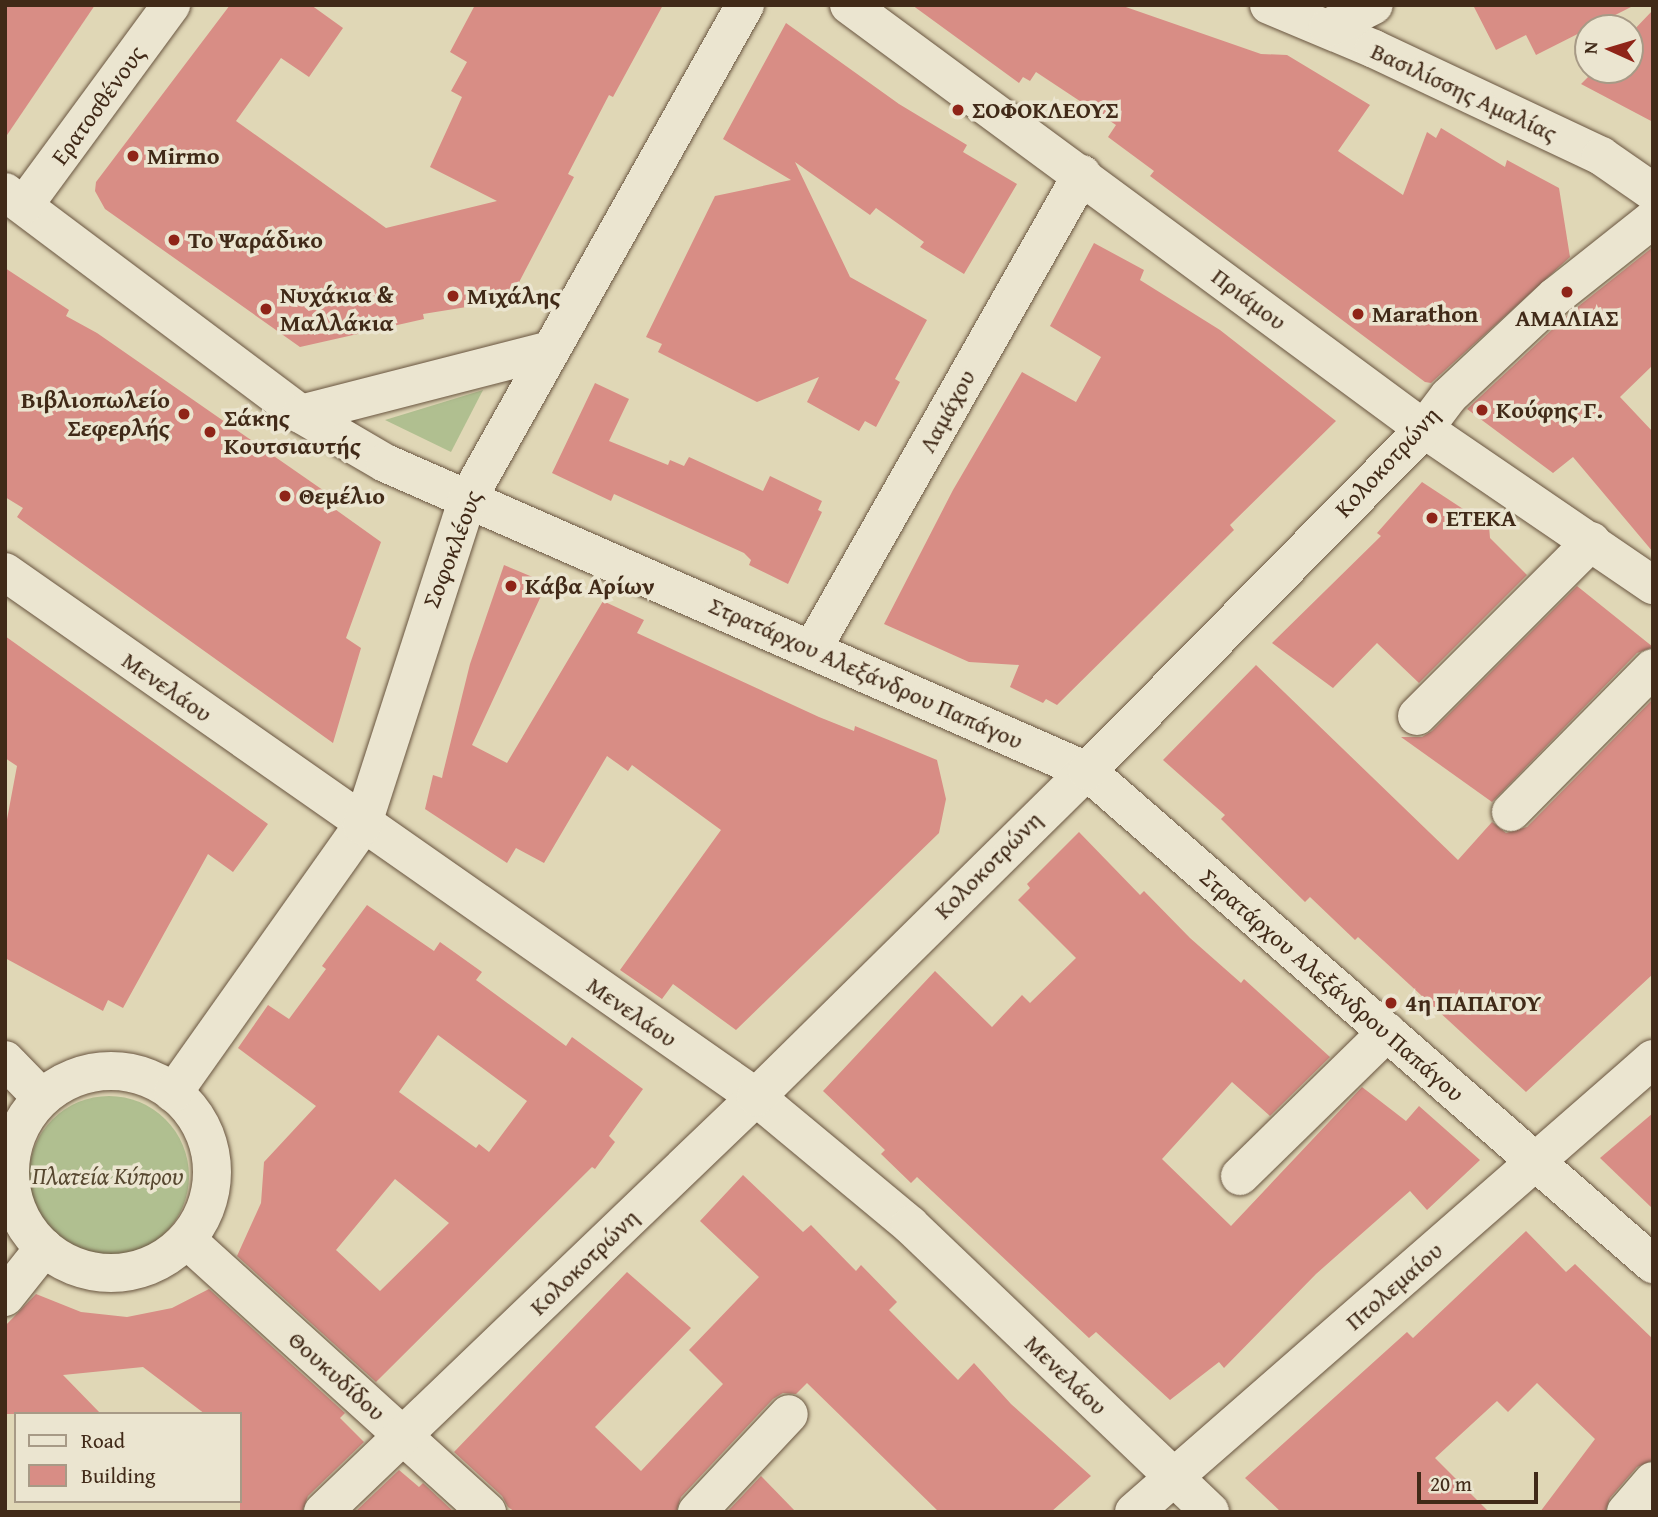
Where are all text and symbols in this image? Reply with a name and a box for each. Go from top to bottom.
north arrow [1574,14,1644,84]
street label: Βασιλίσσης Αμαλίας [1367,36,1561,148]
street label: Ερατοσθένους [45,40,151,170]
text: N [1576,40,1604,55]
place label: ΣΟΦΟΚΛΕΟΥΣ [972,96,1119,124]
marker: ΣΟΦΟΚΛΕΟΥΣ [950,102,966,118]
place label: Mirmo [147,142,219,170]
marker: Mirmo [125,148,141,164]
place label: Το Ψαράδικο [188,226,323,254]
marker: Το Ψαράδικο [166,232,182,248]
street label: Πριάμου [1206,262,1292,336]
place label: Νυχάκια & Μαλλάκια [280,281,394,337]
place label: Μιχάλης [467,282,561,310]
marker: ΑΜΑΛΙΑΣ [1559,284,1575,300]
marker: Μιχάλης [445,288,461,304]
place label: Marathon [1372,300,1478,328]
marker: Νυχάκια & Μαλλάκια [258,301,274,317]
place label: ΑΜΑΛΙΑΣ [1515,304,1619,332]
marker: Marathon [1350,306,1366,322]
street label: Λαμάχου [913,365,981,457]
place label: Βιβλιοπωλείο Σεφερλής [21,386,170,442]
place label: Κούφης Γ. [1496,396,1603,424]
street label: Κολοκοτρώνη [1329,401,1445,523]
marker: Κούφης Γ. [1474,402,1490,418]
place label: Σάκης Κουτσιαυτής [224,404,361,460]
marker: Βιβλιοπωλείο Σεφερλής [176,406,192,422]
marker: Σάκης Κουτσιαυτής [202,424,218,440]
place label: Θεμέλιο [299,482,385,510]
street label: Σοφοκλέους [416,486,488,612]
marker: Θεμέλιο [277,488,293,504]
place label: ΕΤΕΚΑ [1446,504,1516,532]
marker: ΕΤΕΚΑ [1424,510,1440,526]
place label: Κάβα Αρίων [525,572,655,600]
marker: Κάβα Αρίων [503,578,519,594]
street label: Στρατάρχου Αλεξάνδρου Παπάγου [705,591,1027,755]
street label: Μενελάου [117,646,217,728]
street label: Κολοκοτρώνη [928,805,1048,925]
street label: Στρατάρχου Αλεξάνδρου Παπάγου [1194,862,1470,1108]
street label: Μενελάου [582,971,682,1053]
place label: 4η ΠΑΠΑΓΟΥ [1405,989,1541,1017]
marker: 4η ΠΑΠΑΓΟΥ [1383,995,1399,1011]
park label: Πλατεία Κύπρου [32,1162,184,1190]
street label: Κολοκοτρώνη [524,1203,644,1321]
street label: Πτολεμαίου [1340,1236,1448,1336]
street label: Θουκυδίδου [283,1325,391,1427]
street label: Μενελάου [1019,1329,1113,1421]
legend [14,1412,242,1503]
text: Road [81,1425,125,1456]
scale bar [1420,1458,1541,1502]
text: Building [81,1460,155,1491]
text: 20 m [1430,1468,1472,1499]

